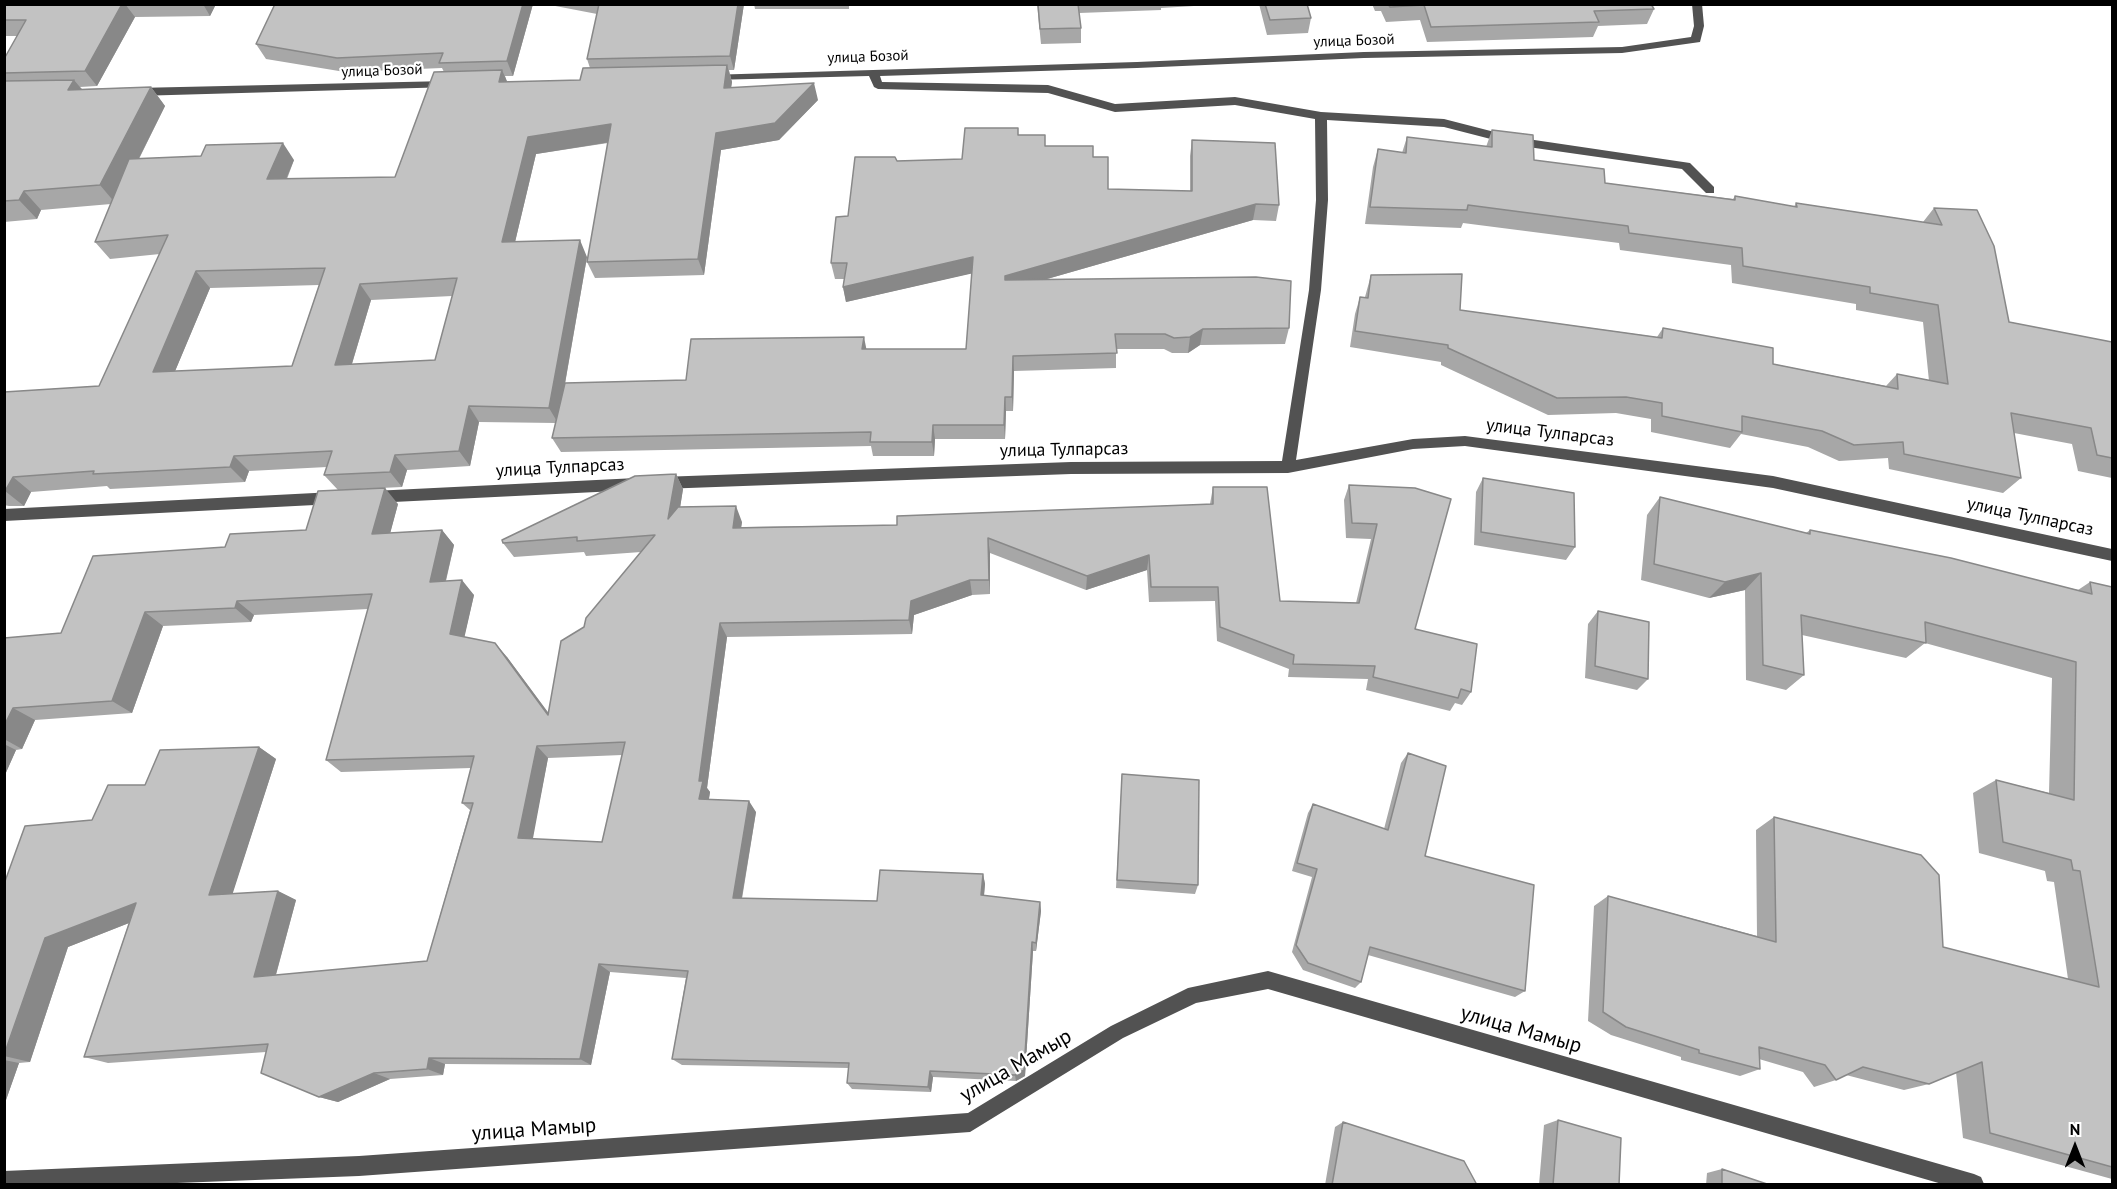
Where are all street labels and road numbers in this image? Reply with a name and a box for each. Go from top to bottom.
street label: улица Бозой [1313,31,1395,51]
street label: улица Бозой [827,47,909,67]
street label: улица Бозой [341,61,423,81]
street label: улица Тулпарсаз [1485,414,1615,452]
street label: улица Тулпарсаз [999,438,1129,462]
street label: улица Тулпарсаз [495,454,625,482]
street label: улица Тулпарсаз [1965,493,2095,541]
street label: улица Мамыр [1458,1001,1584,1059]
street label: улица Мамыр [956,1024,1076,1108]
street label: улица Мамыр [471,1113,597,1147]

